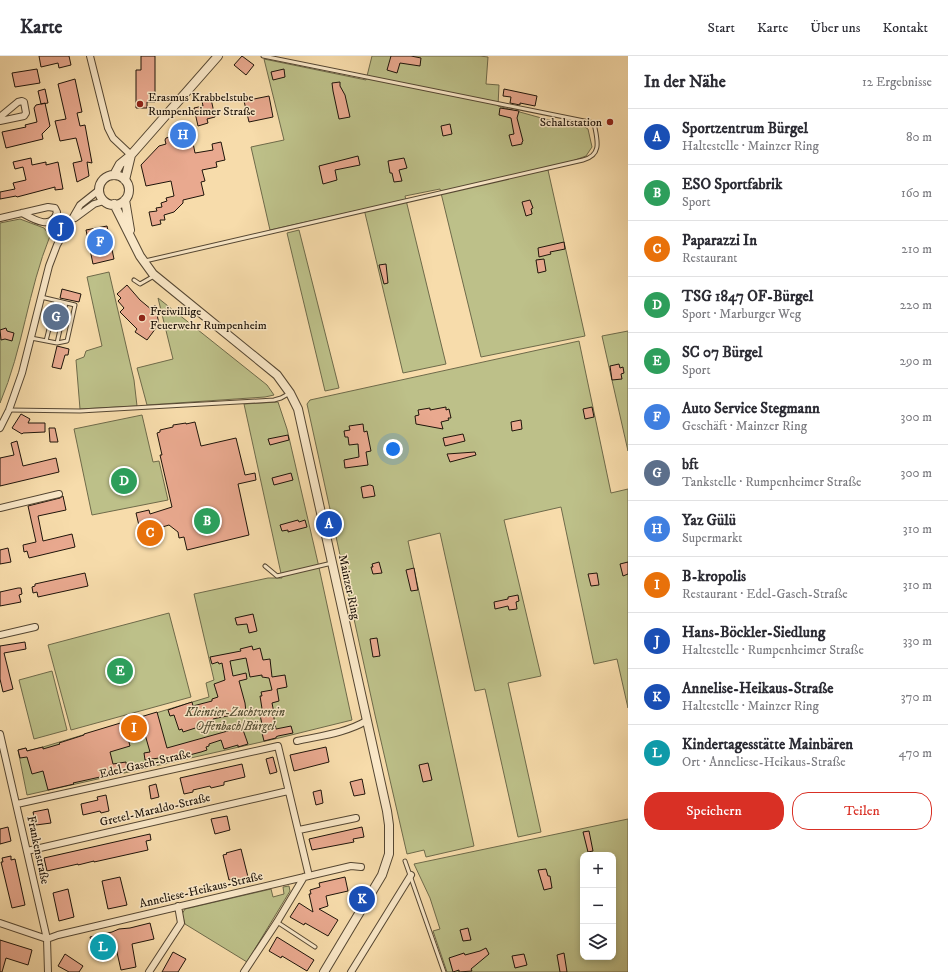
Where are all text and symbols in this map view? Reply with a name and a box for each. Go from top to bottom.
text: Karte [20,16,62,39]
text: Start [708,19,735,37]
text: Karte [757,19,788,37]
text: Über uns [810,19,860,37]
text: Kontakt [882,19,928,37]
text: In der Nähe [644,71,726,93]
text: 12 Ergebnisse [862,74,932,90]
place label: Erasmus Krabbelstube Rumpenheimer Straße [148,90,255,119]
marker: Erasmus Krabbelstube Rumpenheimer Straße [135,99,145,109]
place label: Schaltstation [540,115,603,130]
marker: Schaltstation [605,117,615,127]
text: Sportzentrum Bürgel [682,119,808,138]
pin: H [170,120,196,150]
text: A [653,129,661,145]
text: 80 m [906,129,932,145]
text: Haltestelle · Mainzer Ring [682,138,819,154]
text: ESO Sportfabrik [682,175,782,194]
text: B [653,185,661,201]
text: 160 m [901,185,932,201]
text: Sport [682,194,711,210]
pin: J [48,213,74,243]
pin: F [87,227,113,257]
text: Paparazzi In [682,231,757,250]
text: C [653,241,661,257]
text: 210 m [901,241,932,257]
text: Restaurant [682,250,738,266]
text: TSG 1847 OF-Bürgel [682,287,813,306]
text: D [652,297,662,313]
text: 220 m [900,297,932,313]
pin: G [43,302,69,332]
place label: Freiwillige Feuerwehr Rumpenheim [150,304,267,333]
text: Sport · Marburger Weg [682,306,801,322]
marker: Freiwillige Feuerwehr Rumpenheim [137,313,147,323]
text: SC 07 Bürgel [682,343,763,362]
text: E [652,353,662,369]
text: 290 m [900,353,932,369]
text: Sport [682,362,711,378]
text: Auto Service Stegmann [682,399,820,418]
text: F [653,409,661,425]
text: 300 m [901,409,932,425]
text: Geschäft · Mainzer Ring [682,418,807,434]
your location [383,439,403,459]
text: bft [682,455,699,474]
text: G [652,465,662,481]
text: 300 m [901,465,932,481]
pin: D [111,466,137,496]
text: Tankstelle · Rumpenheimer Straße [682,474,861,490]
pin: B [194,506,220,536]
pin: A [316,509,342,539]
text: Yaz Gülü [682,511,736,530]
pin: C [137,518,163,548]
text: H [652,521,662,537]
text: 310 m [903,521,932,537]
text: Supermarkt [682,530,742,546]
street label: Mainzer Ring [335,553,363,621]
text: B-kropolis [682,567,746,586]
text: I [654,577,660,593]
text: 310 m [903,577,932,593]
text: Restaurant · Edel-Gasch-Straße [682,586,848,602]
text: Hans-Böckler-Siedlung [682,623,825,642]
text: J [654,633,660,649]
text: 330 m [903,633,932,649]
text: Haltestelle · Rumpenheimer Straße [682,642,864,658]
pin: E [107,656,133,686]
text: Annelise-Heikaus-Straße [682,679,834,698]
text: K [652,689,662,705]
text: 370 m [901,689,932,705]
text: Haltestelle · Mainzer Ring [682,698,819,714]
park label: Kleintier-Zuchtverein Offenbach/Bürgel [184,705,285,735]
pin: I [121,713,147,743]
text: Kindertagesstätte Mainbären [682,735,853,754]
text: L [652,745,662,761]
text: 470 m [899,745,932,761]
street label: Edel-Gasch-Straße [98,746,192,782]
text: Ort · Anneliese-Heikaus-Straße [682,754,846,770]
street label: Gretel-Maraldo-Straße [98,790,212,830]
button: Speichern [644,792,784,830]
button: Teilen [792,792,932,830]
street label: Frankenstraße [23,815,53,885]
map controls [580,852,616,960]
button: + [580,852,616,888]
street label: Anneliese-Heikaus-Straße [138,868,264,912]
pin: K [349,884,375,914]
button: − [580,888,616,924]
button: layers [580,924,616,960]
pin: L [90,932,116,962]

